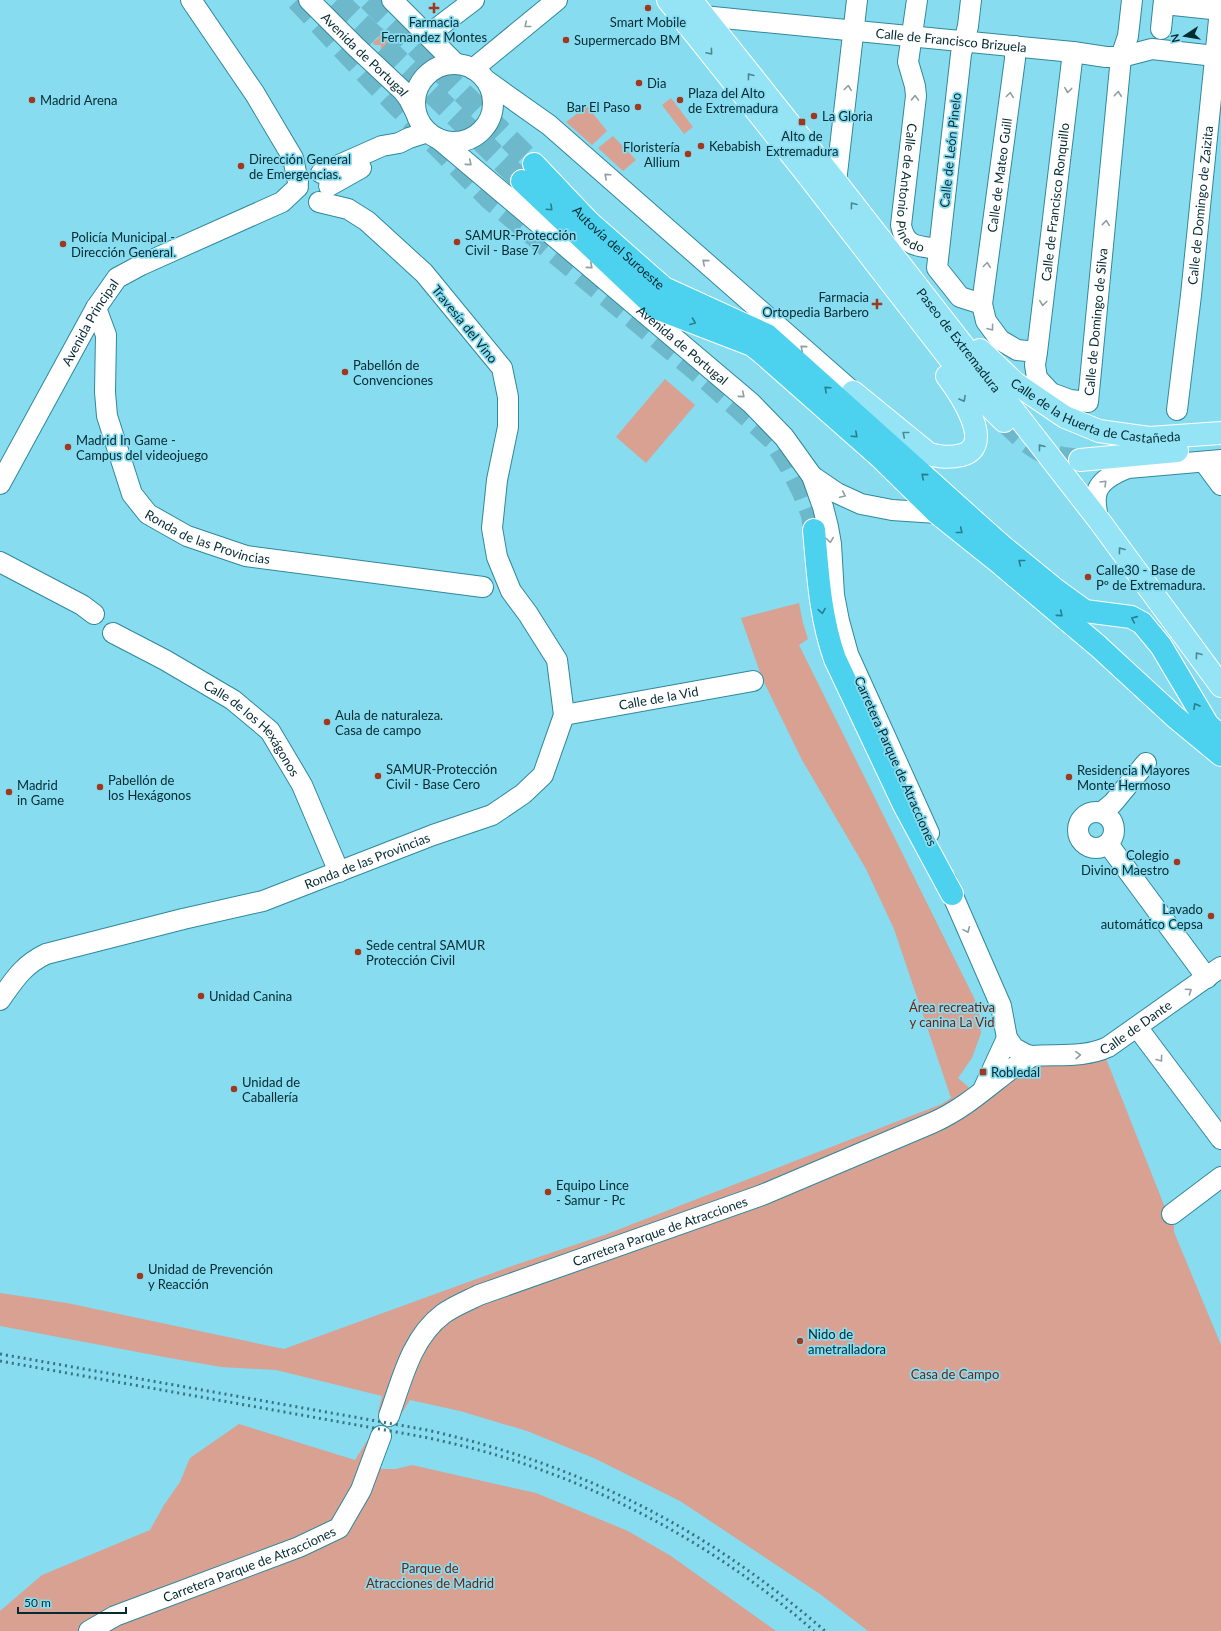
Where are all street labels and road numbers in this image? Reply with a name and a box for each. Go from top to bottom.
street label: Avenida de Portugal [318,9,412,99]
street label: Calle de Francisco Brizuela [875,25,1027,55]
street label: Calle de León Pinelo [936,92,964,208]
street label: Calle de Mateo Guill [984,117,1015,233]
street label: Calle de Francisco Ronquillo [1038,122,1072,282]
street label: Calle de Antonio Pinedo [893,123,926,255]
street label: Calle de Domingo de Zaizita [1184,125,1216,286]
street label: Autovía del Suroeste [569,202,668,293]
street label: Calle de Domingo de Silva [1081,247,1111,397]
street label: Avenida Principal [58,276,122,369]
street label: Travesía del Vino [429,282,501,366]
street label: Paseo de Extremadura [913,285,1004,395]
street label: Avenida de Portugal [634,302,731,388]
street label: Calle de la Huerta de Castañeda [1008,375,1181,446]
street label: Ronda de las Provincias [142,506,271,567]
street label: Carretera Parque de Atracciones [851,674,941,849]
street label: Calle de los Hexágonos [201,677,303,780]
street label: Calle de la Vid [617,683,700,713]
street label: Ronda de las Provincias [302,829,432,892]
street label: Calle de Dante [1098,997,1175,1058]
street label: Carretera Parque de Atracciones [570,1193,750,1269]
street label: Carretera Parque de Atracciones [161,1523,339,1605]

